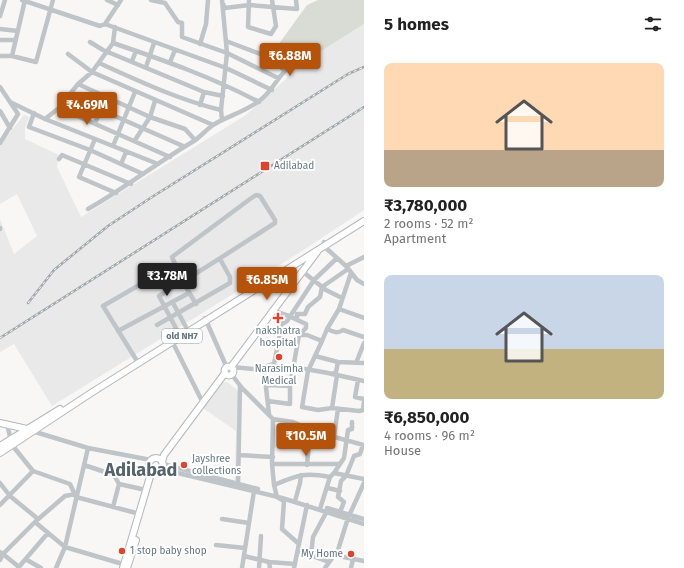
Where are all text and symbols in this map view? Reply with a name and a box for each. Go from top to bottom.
icon: filters [642,13,664,35]
text: 5 homes [384,14,449,35]
pin: ₹6.88M [257,43,323,77]
text: ₹6.88M [269,48,311,63]
icon: home [488,89,560,161]
pin: ₹4.69M [54,92,120,126]
text: ₹4.69M [66,97,108,112]
marker: Adilabad [259,160,271,172]
place label: Adilabad [274,160,314,172]
text: ₹3,780,000 [384,195,467,216]
text: 2 rooms · 52 m² [384,216,473,231]
text: Apartment [384,231,446,246]
pin: ₹3.78M [134,263,200,297]
pin: ₹6.85M [234,267,300,301]
text: ₹3.78M [147,268,187,283]
text: ₹6.85M [246,272,288,287]
icon: home [488,301,560,373]
marker: nakshatra hospital [272,312,284,324]
place label: nakshatra hospital [256,325,300,349]
road number: old NH7 [162,329,202,343]
marker: Narasimha Medical [274,352,284,362]
place label: Narasimha Medical [255,363,303,387]
text: ₹6,850,000 [384,407,470,428]
pin: ₹10.5M [273,423,339,457]
text: ₹10.5M [285,428,327,443]
text: 4 rooms · 96 m² [384,428,475,443]
text: House [384,443,421,458]
place label: Jayshree collections [192,453,242,477]
district label: Adilabad [104,459,177,481]
marker: Jayshree collections [179,460,189,470]
place label: 1 stop baby shop [130,545,207,557]
marker: 1 stop baby shop [117,546,127,556]
place label: My Home [301,548,343,560]
marker: My Home [346,549,356,559]

